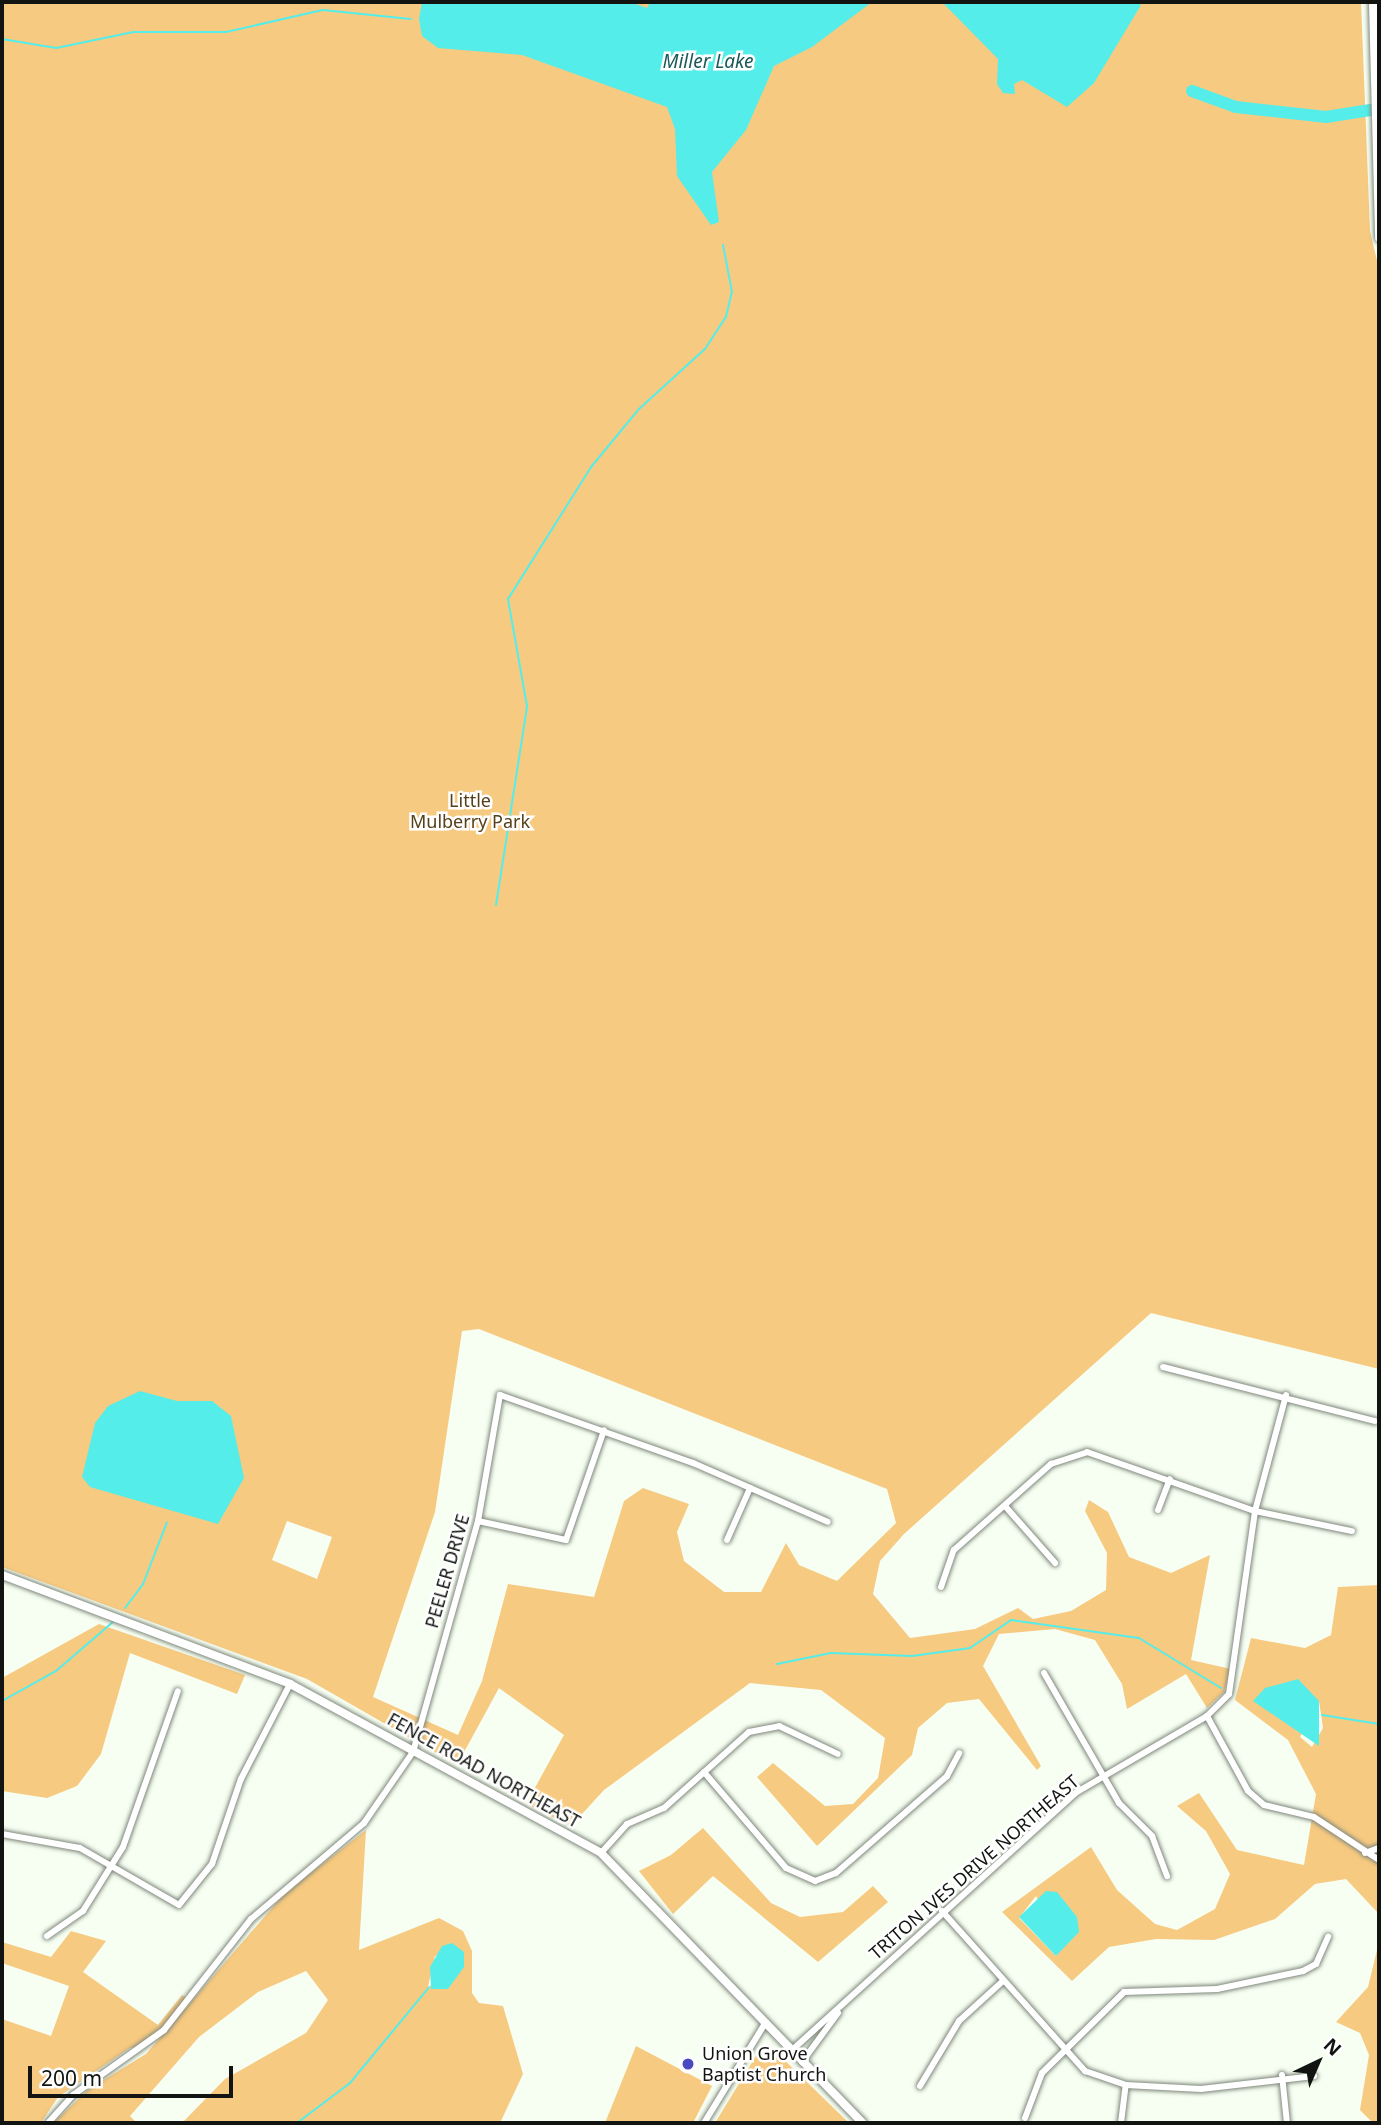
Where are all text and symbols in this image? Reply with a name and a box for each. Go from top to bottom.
water label: Miller Lake [662,51,754,73]
park label: Little Mulberry Park [410,790,530,832]
street label: PEELER DRIVE [420,1512,474,1630]
street label: FENCE ROAD NORTHEAST [384,1708,584,1832]
street label: TRITON IVES DRIVE NORTHEAST [865,1770,1083,1964]
north arrow [1283,2027,1353,2097]
text: N [1318,2032,1347,2062]
place label: Union Grove Baptist Church [702,2043,826,2086]
scale bar [32,2052,236,2096]
marker: Union Grove Baptist Church [680,2056,696,2072]
text: 200 m [41,2064,102,2092]

